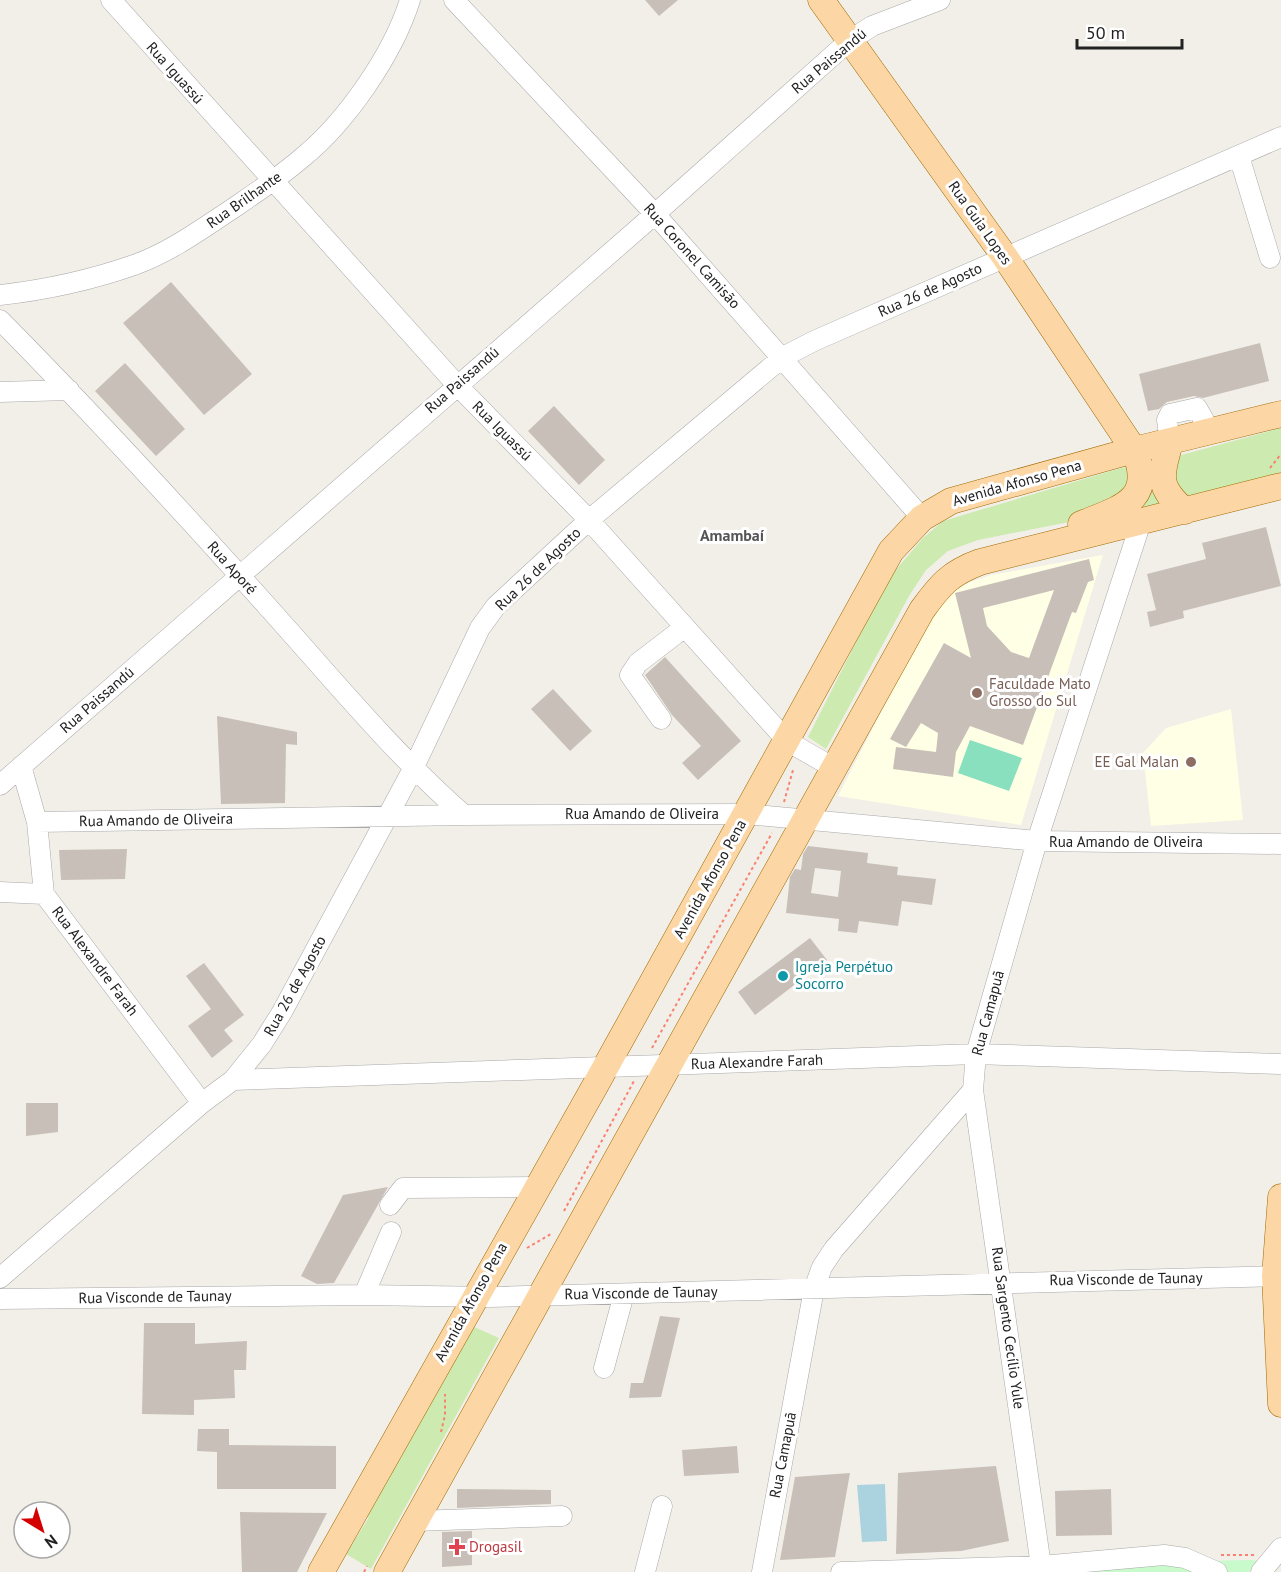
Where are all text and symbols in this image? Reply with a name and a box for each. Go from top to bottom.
scale bar [1077,12,1182,50]
text: 50 m [1086,21,1125,44]
street label: Rua Paissandú [787,24,870,97]
street label: Rua Iguassú [143,38,208,108]
street label: Rua Brilhante [203,167,285,232]
street label: Rua Guia Lopes [945,177,1016,268]
street label: Rua Coronel Camisão [640,199,745,312]
street label: Rua 26 de Agosto [875,258,985,321]
street label: Rua Paissandú [421,342,503,417]
street label: Rua Iguassú [468,397,536,465]
street label: Avenida Afonso Pena [950,455,1084,510]
street label: Rua 26 de Agosto [491,523,584,614]
district label: Amambaí [700,525,765,545]
street label: Rua Aporé [203,537,261,598]
street label: Rua Paissandú [56,662,138,737]
place label: Faculdade Mato Grosso do Sul [989,674,1091,710]
marker: Faculdade Mato Grosso do Sul [970,686,984,700]
place label: EE Gal Malan [1095,752,1179,771]
marker: EE Gal Malan [1184,755,1198,769]
street label: Rua Amando de Oliveira [565,804,719,823]
street label: Rua Amando de Oliveira [79,809,233,830]
street label: Avenida Afonso Pena [669,816,750,942]
street label: Rua Amando de Oliveira [1049,832,1203,851]
street label: Rua Alexandre Farah [48,902,143,1019]
street label: Rua 26 de Agosto [259,932,330,1039]
place label: Igreja Perpétuo Socorro [795,957,893,993]
street label: Rua Camapuã [967,968,1008,1058]
marker: Igreja Perpétuo Socorro [776,969,790,983]
street label: Rua Alexandre Farah [691,1050,823,1073]
street label: Avenida Afonso Pena [430,1239,511,1365]
street label: Rua Sargento Cecílio Yule [988,1246,1029,1410]
street label: Rua Visconde de Taunay [1049,1268,1203,1289]
street label: Rua Visconde de Taunay [564,1282,718,1303]
street label: Rua Visconde de Taunay [78,1286,232,1307]
street label: Rua Camapuã [765,1410,800,1500]
north arrow [12,1500,72,1560]
text: N [41,1531,62,1553]
place label: Drogasil [469,1537,523,1556]
marker: Drogasil [450,1540,464,1554]

